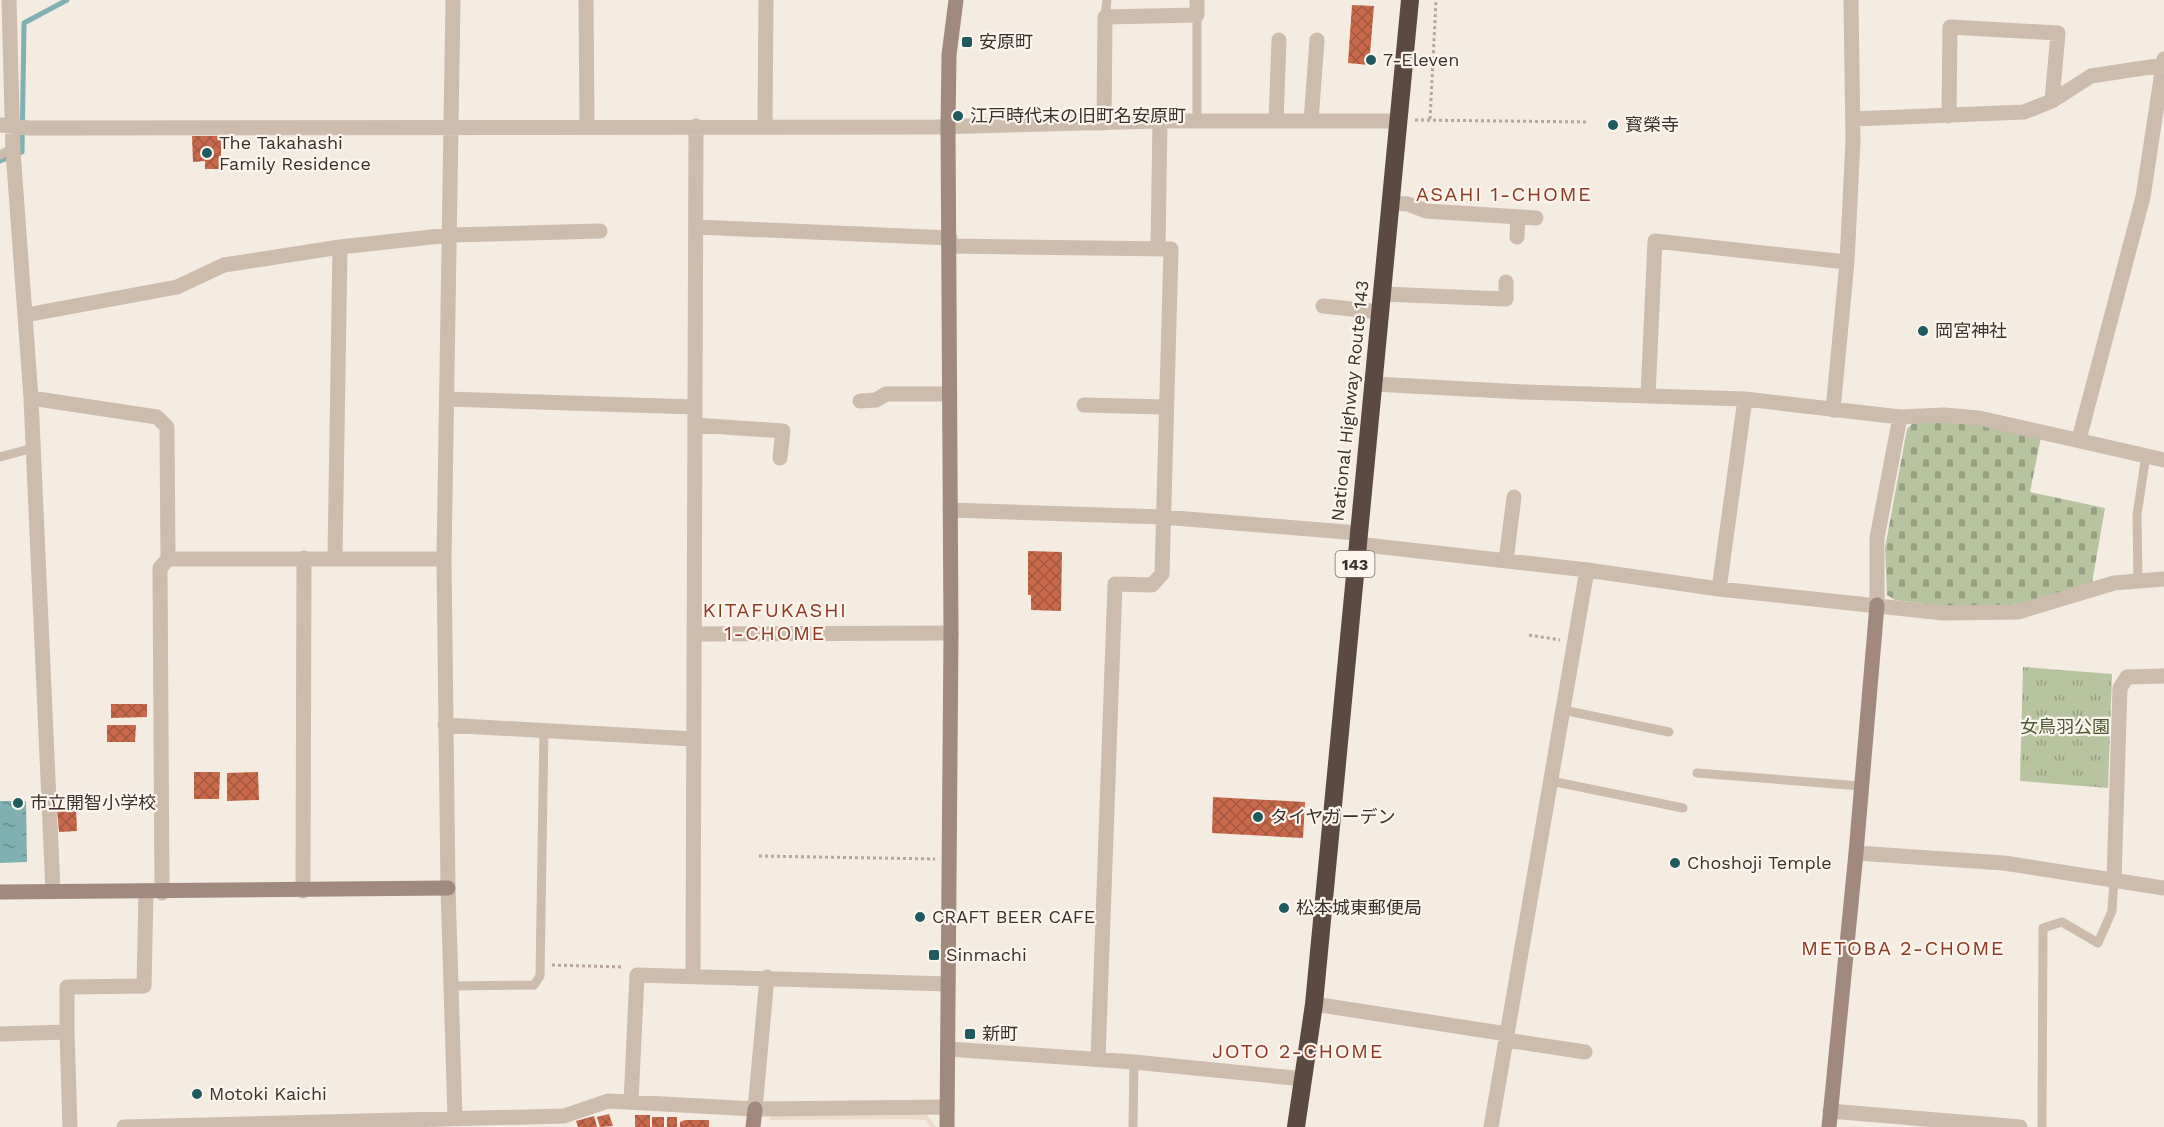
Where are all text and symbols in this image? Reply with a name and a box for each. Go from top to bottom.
place label: 安原町 [979,31,1033,52]
marker: 安原町 [960,35,974,49]
place label: 7-Eleven [1383,49,1459,70]
marker: 7-Eleven [1364,53,1378,67]
place label: 江戸時代末の旧町名安原町 [970,105,1186,126]
marker: 江戸時代末の旧町名安原町 [951,109,965,123]
place label: 寳榮寺 [1625,114,1679,135]
marker: 寳榮寺 [1606,118,1620,132]
place label: The Takahashi Family Residence [219,132,371,174]
marker: The Takahashi Family Residence [200,146,214,160]
district label: ASAHI 1-CHOME [1416,182,1592,206]
street label: National Highway Route 143 [1326,279,1373,523]
place label: 岡宮神社 [1935,320,2007,341]
marker: 岡宮神社 [1916,324,1930,338]
road number: 143 [1336,551,1374,577]
district label: KITAFUKASHI 1-CHOME [703,598,847,645]
park label: 女鳥羽公園 [2020,716,2110,737]
place label: 市立開智小学校 [30,792,156,813]
marker: 市立開智小学校 [11,796,25,810]
place label: タイヤガーデン [1270,806,1395,827]
marker: タイヤガーデン [1251,810,1265,824]
place label: Choshoji Temple [1687,852,1832,873]
marker: Choshoji Temple [1668,856,1682,870]
place label: 松本城東郵便局 [1296,897,1422,918]
marker: 松本城東郵便局 [1277,901,1291,915]
place label: CRAFT BEER CAFE [932,906,1095,927]
marker: CRAFT BEER CAFE [913,910,927,924]
district label: METOBA 2-CHOME [1801,936,2005,960]
place label: Sinmachi [946,944,1027,965]
marker: Sinmachi [927,948,941,962]
place label: 新町 [982,1023,1018,1044]
marker: 新町 [963,1027,977,1041]
district label: JOTO 2-CHOME [1212,1039,1384,1063]
place label: Motoki Kaichi [209,1083,327,1104]
marker: Motoki Kaichi [190,1087,204,1101]

